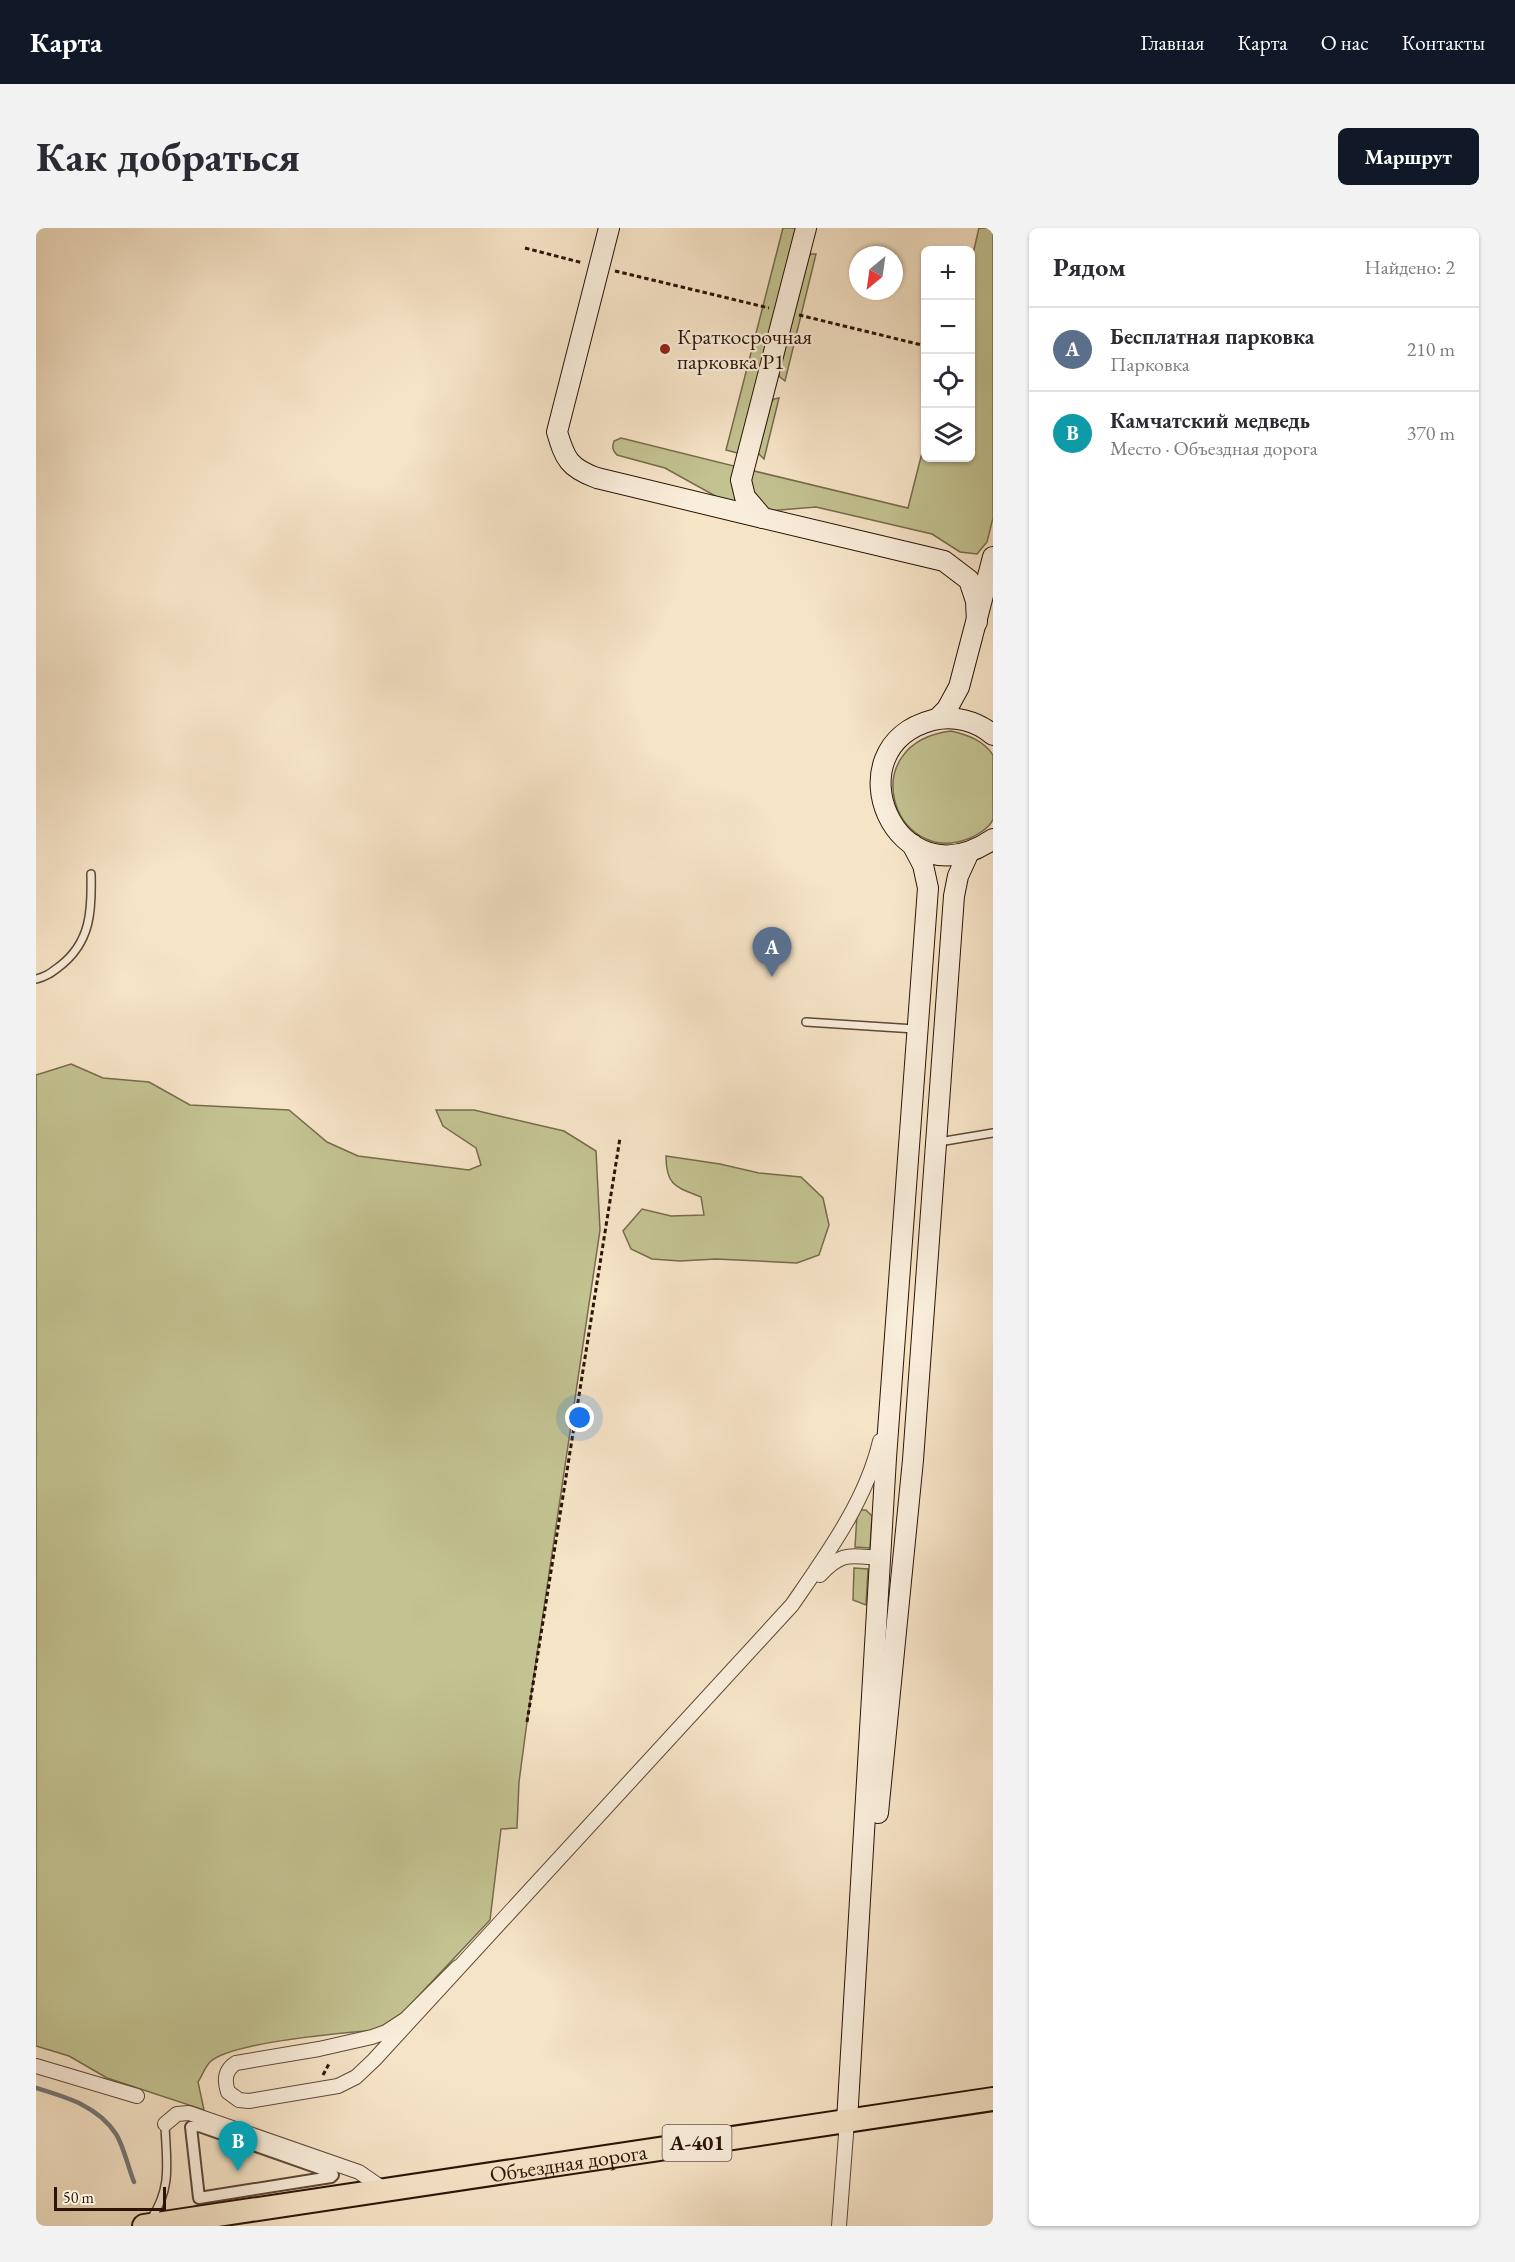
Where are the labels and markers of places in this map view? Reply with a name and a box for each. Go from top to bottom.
place label: Краткосрочная парковка P1 [677,322,812,376]
marker: Краткосрочная парковка P1 [658,342,672,356]
pin: A [752,928,792,977]
pin: B [218,2122,258,2171]

